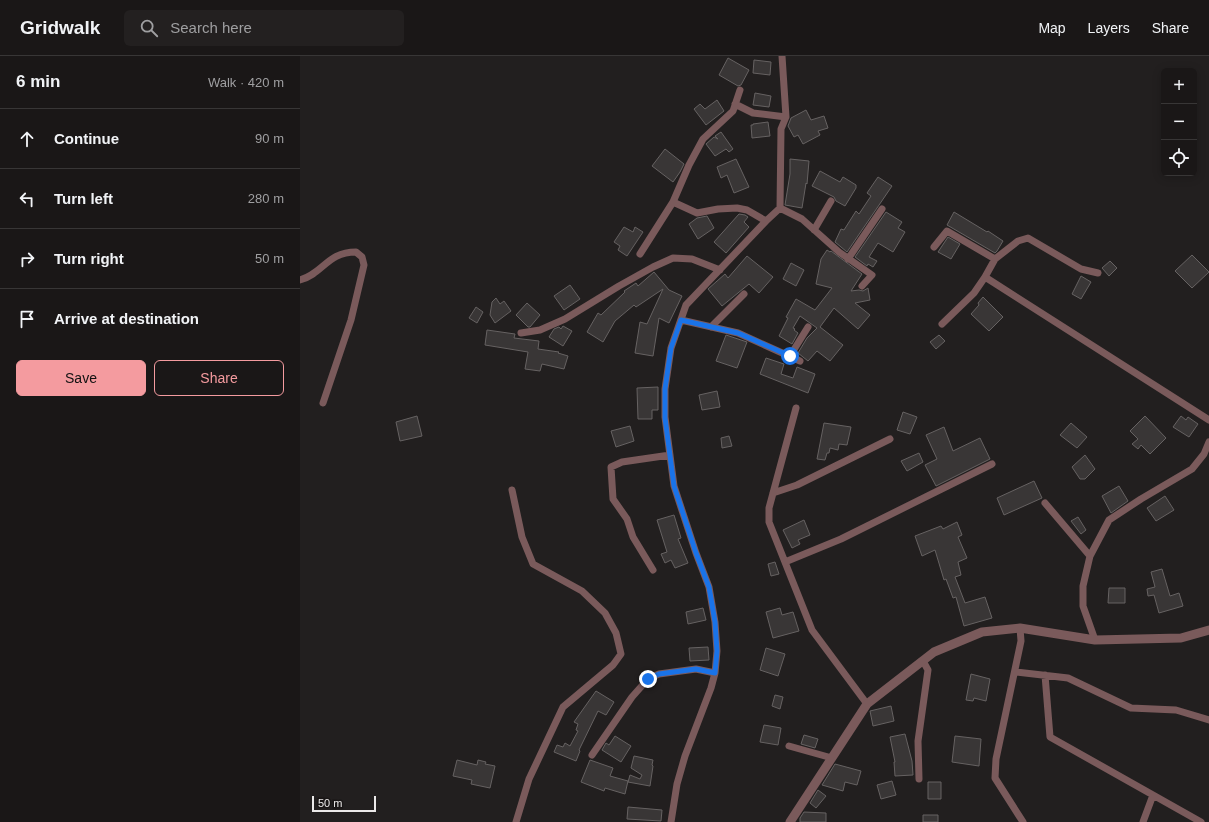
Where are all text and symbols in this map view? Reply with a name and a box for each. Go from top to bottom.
search box [124,10,404,46]
text: Gridwalk [20,17,100,38]
icon: search [138,17,160,39]
text: Search here [170,19,252,36]
text: Map [1038,20,1066,36]
text: Layers [1088,20,1130,36]
text: Share [1152,20,1189,36]
map controls [1161,68,1197,176]
button: + [1161,68,1197,104]
text: 6 min [16,72,60,91]
text: Walk · 420 m [208,75,284,90]
button: − [1161,104,1197,140]
icon: ahead [16,128,38,150]
text: Continue [54,130,119,147]
text: 90 m [255,131,284,146]
button: locate [1161,140,1197,176]
icon: left [16,188,38,210]
text: Turn left [54,190,113,207]
text: 280 m [248,191,284,206]
icon: right [16,248,38,270]
text: Turn right [54,250,124,267]
text: 50 m [255,251,284,266]
icon: arrive [16,308,38,330]
text: Arrive at destination [54,310,199,327]
route start [781,347,799,365]
button: Save [16,360,146,396]
button: Share [154,360,284,396]
route end [639,670,657,688]
scale bar [312,794,376,813]
text: 50 m [318,797,342,809]

